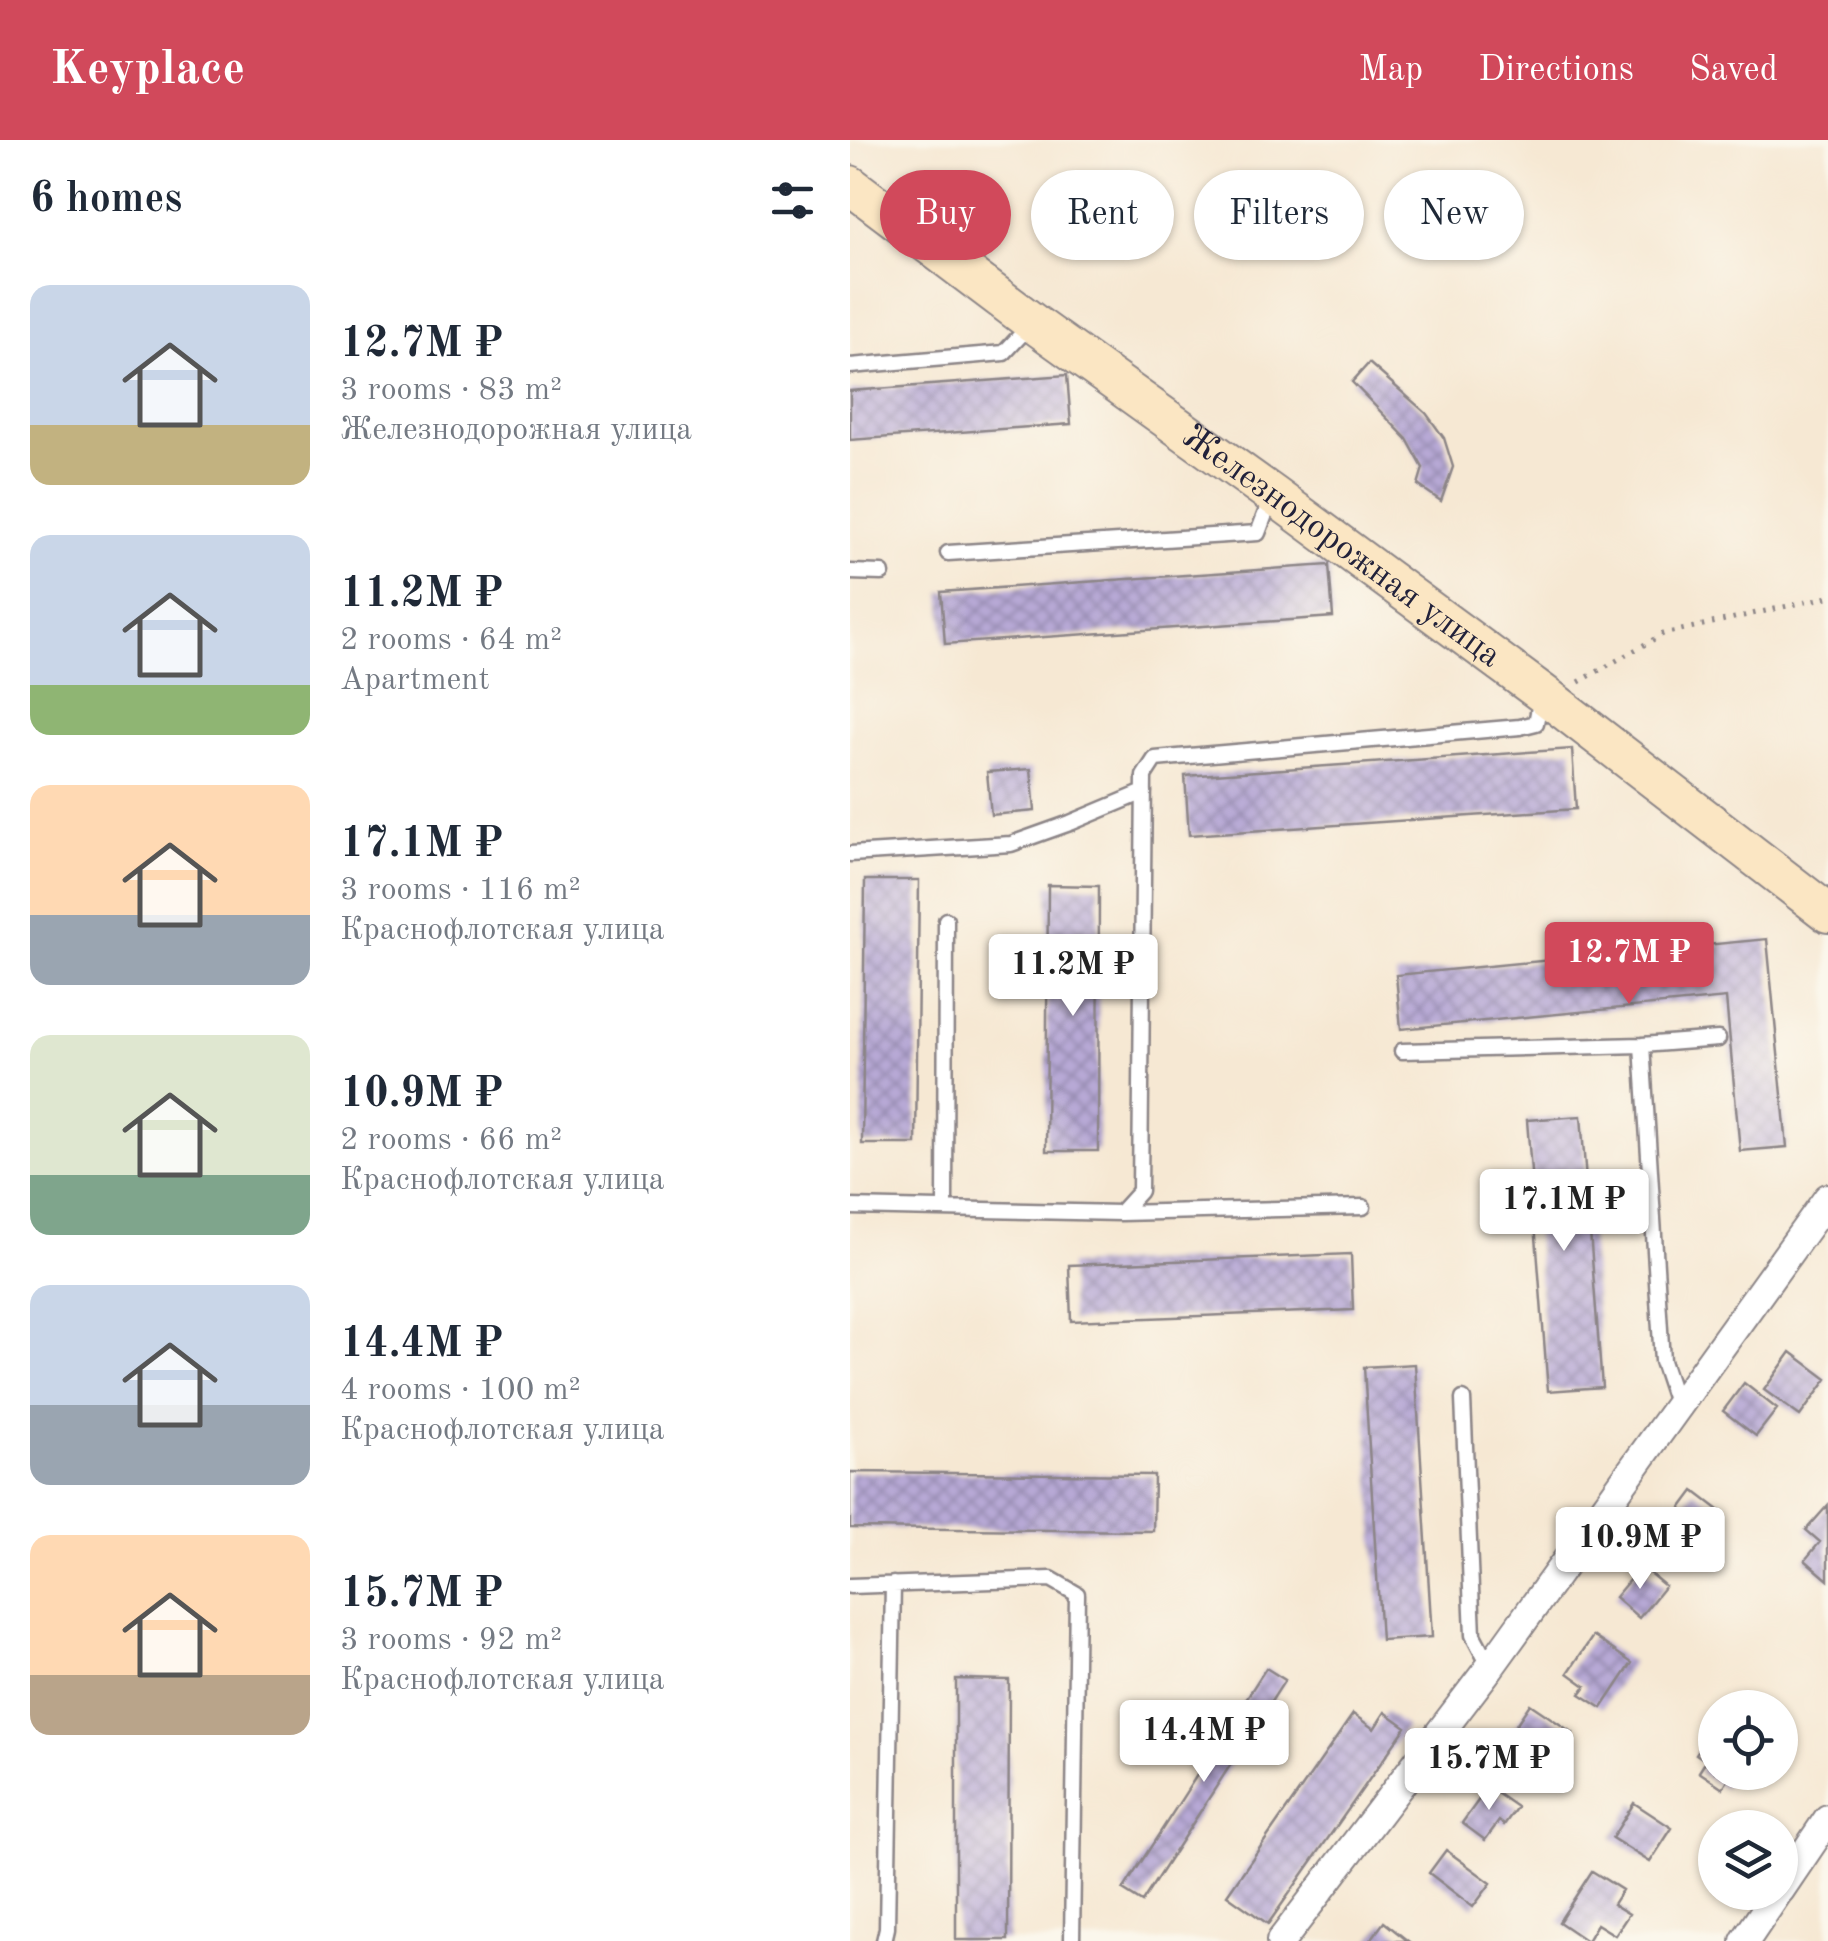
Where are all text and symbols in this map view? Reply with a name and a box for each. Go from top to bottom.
text: Keyplace [50,46,245,94]
text: Map [1358,53,1423,88]
text: Directions [1478,53,1634,88]
text: Saved [1689,53,1778,88]
chip: Buy [880,170,1011,260]
chip: Rent [1031,170,1174,260]
chip: Filters [1194,170,1364,260]
chip: New [1384,170,1524,260]
icon: filters [765,173,820,228]
text: 6 homes [30,179,182,221]
text: 12.7M ₽ [340,324,503,366]
icon: home [110,325,230,445]
text: 3 rooms · 83 m² [340,375,562,407]
text: Железнодорожная улица [340,415,692,447]
street label: Железнодорожная улица [1176,418,1507,674]
text: 11.2M ₽ [340,574,503,616]
icon: home [110,575,230,695]
text: 2 rooms · 64 m² [340,625,562,657]
text: Apartment [340,665,490,697]
text: 17.1M ₽ [340,824,503,866]
icon: home [110,825,230,945]
text: 3 rooms · 116 m² [340,875,581,907]
text: Краснофлотская улица [340,915,665,947]
pin: 12.7M ₽ [1537,922,1721,1007]
pin: 11.2M ₽ [981,934,1165,1019]
text: 12.7M ₽ [1567,938,1691,970]
text: 11.2M ₽ [1011,950,1135,982]
text: 10.9M ₽ [340,1074,503,1116]
icon: home [110,1075,230,1195]
text: 2 rooms · 66 m² [340,1125,562,1157]
text: Краснофлотская улица [340,1165,665,1197]
pin: 17.1M ₽ [1472,1169,1656,1254]
text: 17.1M ₽ [1502,1185,1626,1217]
text: 14.4M ₽ [340,1324,503,1366]
icon: home [110,1325,230,1445]
text: 4 rooms · 100 m² [340,1375,581,1407]
text: Краснофлотская улица [340,1415,665,1447]
pin: 10.9M ₽ [1548,1507,1732,1592]
text: 10.9M ₽ [1578,1523,1702,1555]
text: 15.7M ₽ [340,1574,503,1616]
icon: home [110,1575,230,1695]
text: 3 rooms · 92 m² [340,1625,562,1657]
text: Краснофлотская улица [340,1665,665,1697]
map controls [1698,1690,1798,1910]
button: locate [1698,1690,1798,1790]
pin: 14.4M ₽ [1112,1700,1296,1785]
text: 14.4M ₽ [1142,1716,1266,1748]
pin: 15.7M ₽ [1397,1728,1581,1813]
text: 15.7M ₽ [1427,1744,1551,1776]
button: layers [1698,1810,1798,1910]

